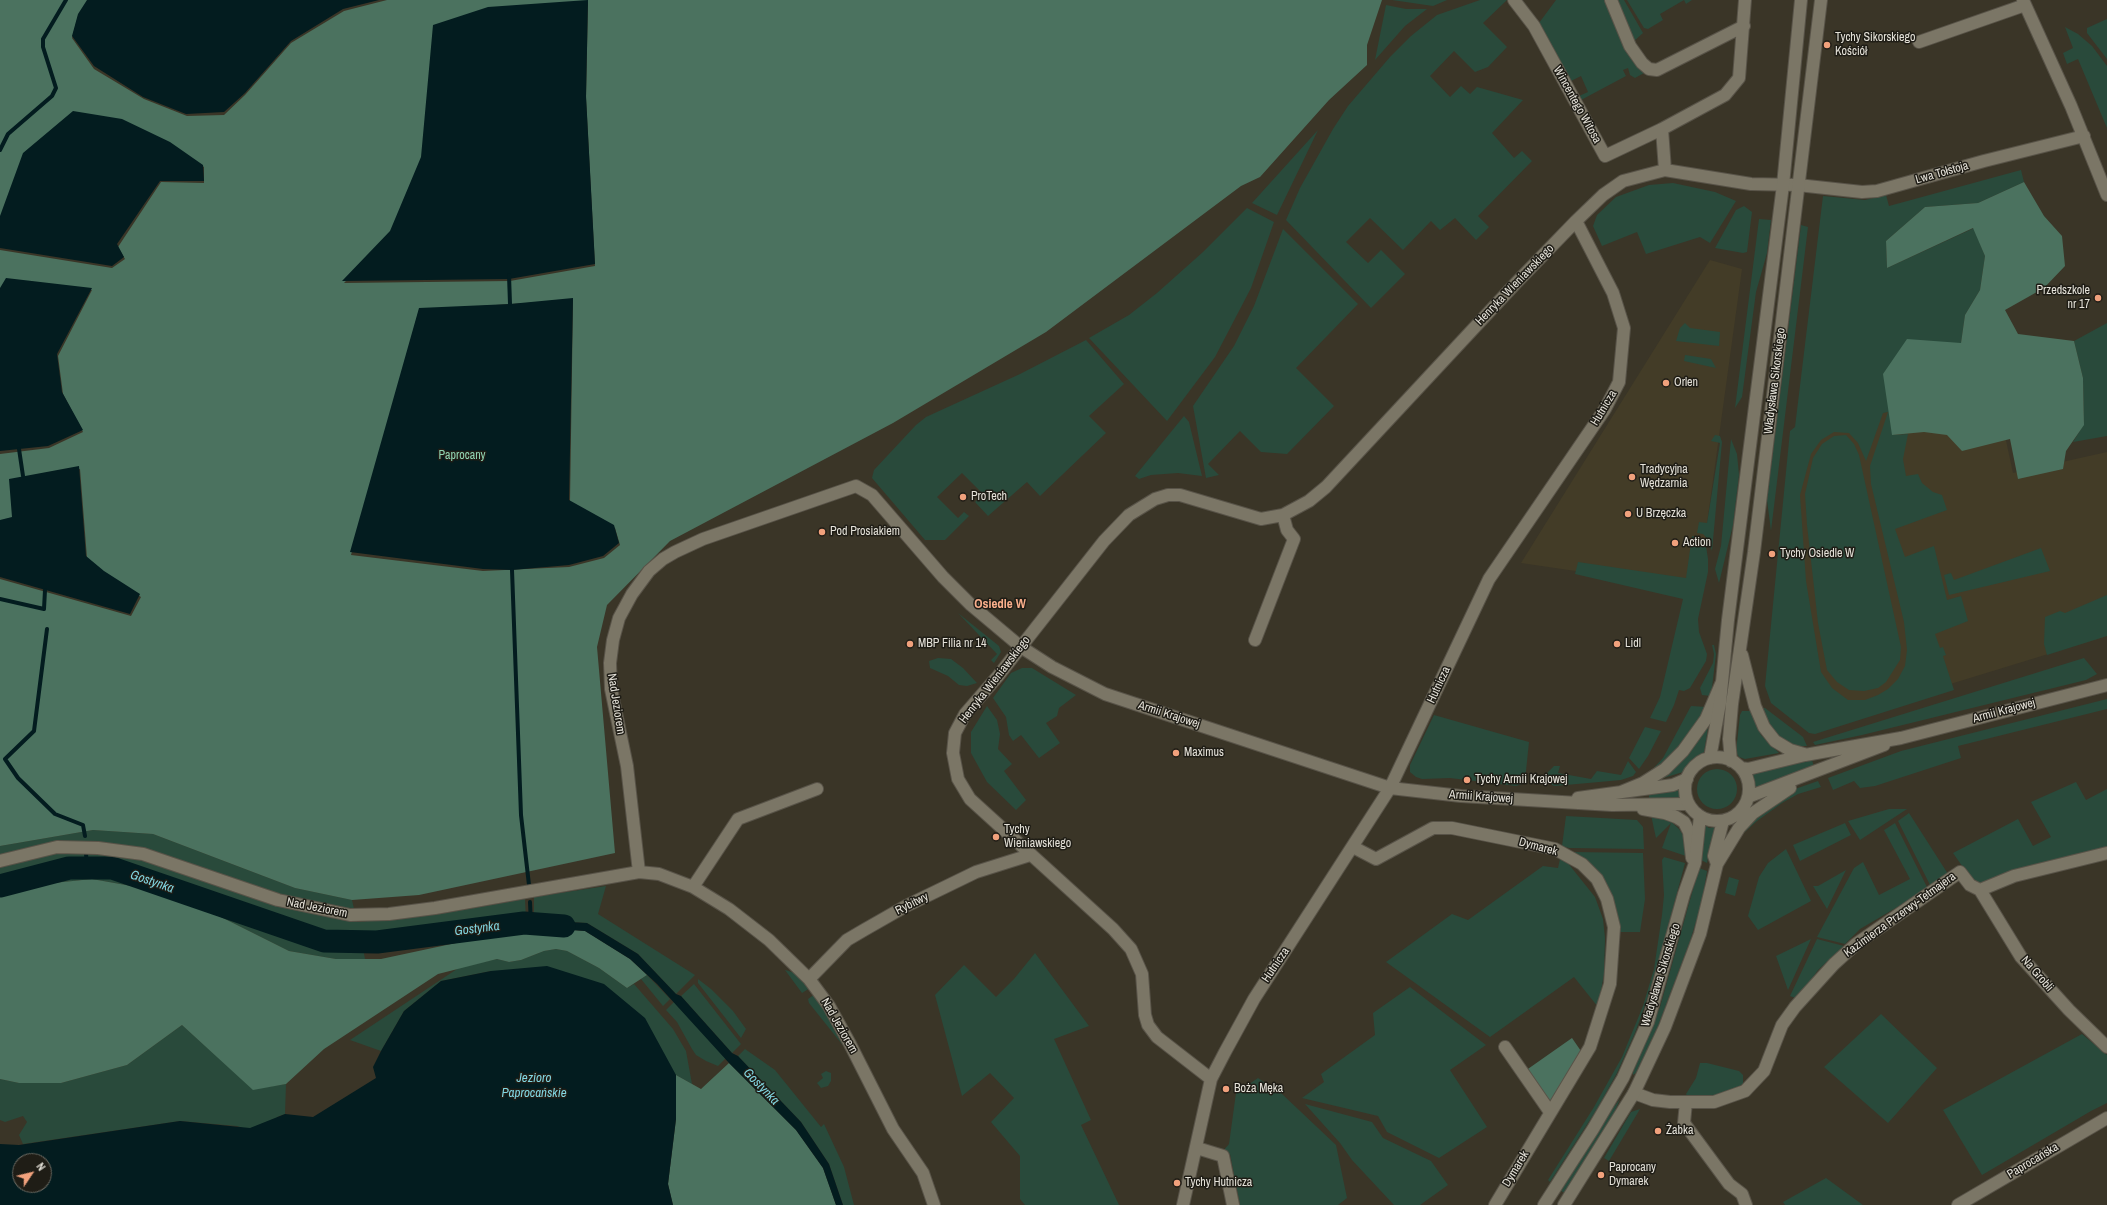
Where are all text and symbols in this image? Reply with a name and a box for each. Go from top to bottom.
place label: Tychy Sikorskiego Kościół [1835,31,1915,59]
marker: Tychy Sikorskiego Kościół [1822,40,1832,50]
street label: Wincentego Witosa [1550,64,1604,146]
street label: Lwa Tołstoja [1914,159,1970,187]
street label: Henryka Wieniawskiego [1473,242,1557,328]
place label: Przedszkole nr 17 [2036,284,2090,312]
marker: Przedszkole nr 17 [2093,293,2103,303]
street label: Władysława Sikorskiego [1761,327,1789,435]
place label: Orlen [1674,376,1698,390]
marker: Orlen [1661,378,1671,388]
street label: Hutnicza [1588,388,1620,428]
park label: Paprocany [438,449,486,463]
place label: Tradycyjna Wędzarnia [1640,463,1688,491]
marker: Tradycyjna Wędzarnia [1627,472,1637,482]
place label: ProTech [971,490,1007,504]
marker: ProTech [958,492,968,502]
place label: U Brzęczka [1636,507,1686,521]
marker: U Brzęczka [1623,509,1633,519]
place label: Pod Prosiakiem [830,525,900,539]
marker: Pod Prosiakiem [817,527,827,537]
place label: Action [1683,536,1711,550]
marker: Action [1670,538,1680,548]
place label: Tychy Osiedle W [1780,547,1854,561]
marker: Tychy Osiedle W [1767,549,1777,559]
district label: Osiedle W [974,597,1026,613]
street label: Henryka Wieniawskiego [956,634,1034,726]
place label: MBP Filia nr 14 [918,637,986,651]
place label: Lidl [1625,637,1641,651]
marker: MBP Filia nr 14 [905,639,915,649]
marker: Lidl [1612,639,1622,649]
street label: Hutnicza [1424,664,1454,706]
street label: Nad Jeziorem [604,673,628,735]
street label: Armii Krajowej [1971,696,2037,726]
street label: Armii Krajowej [1136,698,1202,732]
place label: Maximus [1184,746,1224,760]
marker: Maximus [1171,748,1181,758]
place label: Tychy Armii Krajowej [1475,773,1567,787]
marker: Tychy Armii Krajowej [1462,775,1472,785]
street label: Armii Krajowej [1449,788,1513,806]
place label: Tychy Wieniawskiego [1004,823,1071,851]
marker: Tychy Wieniawskiego [991,832,1001,842]
street label: Dymarek [1517,835,1559,859]
water label: Gostynka [128,867,176,897]
street label: Kazimierza Przerwy-Tetmajera [1841,870,1959,960]
street label: Rybitwy [893,890,931,918]
street label: Nad Jeziorem [286,895,348,921]
water label: Gostynka [454,919,500,939]
street label: Władysława Sikorskiego [1638,922,1684,1028]
street label: Hutnicza [1259,945,1293,985]
street label: Na Grobli [2018,953,2056,995]
street label: Nad Jeziorem [817,996,861,1056]
water label: Gostynka [740,1065,782,1109]
water label: Jezioro Paprocańskie [501,1071,567,1102]
place label: Boża Męka [1234,1082,1283,1096]
marker: Boża Męka [1221,1084,1231,1094]
place label: Żabka [1666,1124,1693,1138]
marker: Żabka [1653,1126,1663,1136]
street label: Paprocańska [2005,1140,2061,1182]
street label: Dymarek [1500,1148,1532,1190]
north arrow [12,1153,52,1193]
text: N [33,1160,49,1173]
place label: Paprocany Dymarek [1609,1161,1656,1189]
marker: Paprocany Dymarek [1596,1170,1606,1180]
place label: Tychy Hutnicza [1185,1176,1252,1190]
marker: Tychy Hutnicza [1172,1178,1182,1188]

